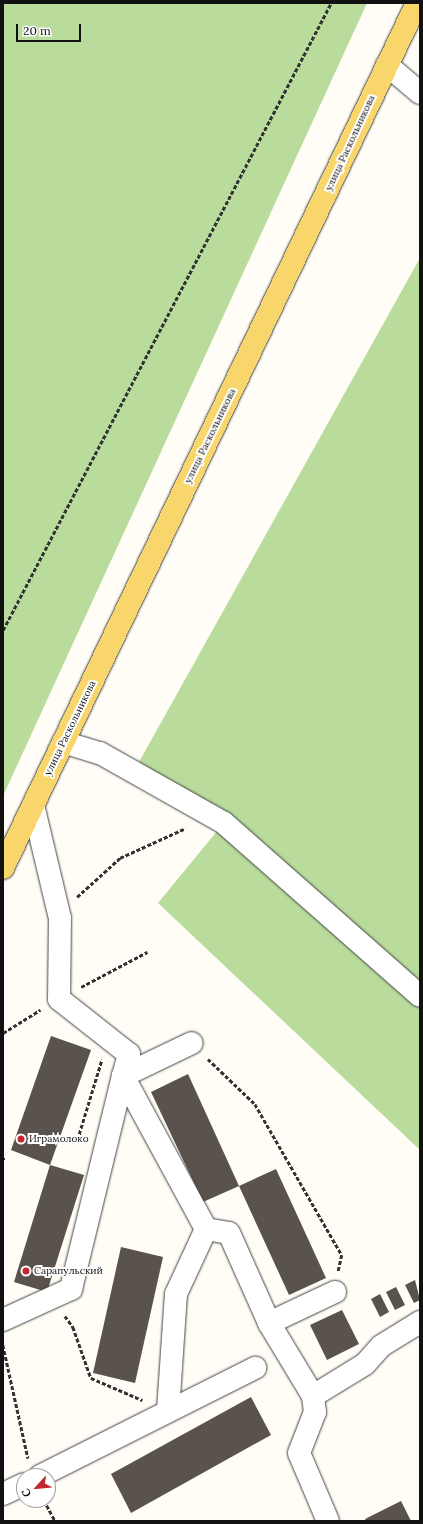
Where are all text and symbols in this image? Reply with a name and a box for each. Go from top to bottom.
scale bar [18,16,83,42]
text: 20 m [23,23,51,38]
street label: улица Раскольникова [323,93,377,193]
street label: улица Раскольникова [182,387,238,485]
street label: улица Раскольникова [42,679,98,777]
place label: Играмолоко [29,1133,88,1145]
marker: Играмолоко [16,1134,26,1144]
place label: Сарапульский [34,1265,103,1277]
marker: Сарапульский [21,1266,31,1276]
north arrow [16,1468,56,1508]
text: С [18,1486,34,1500]

